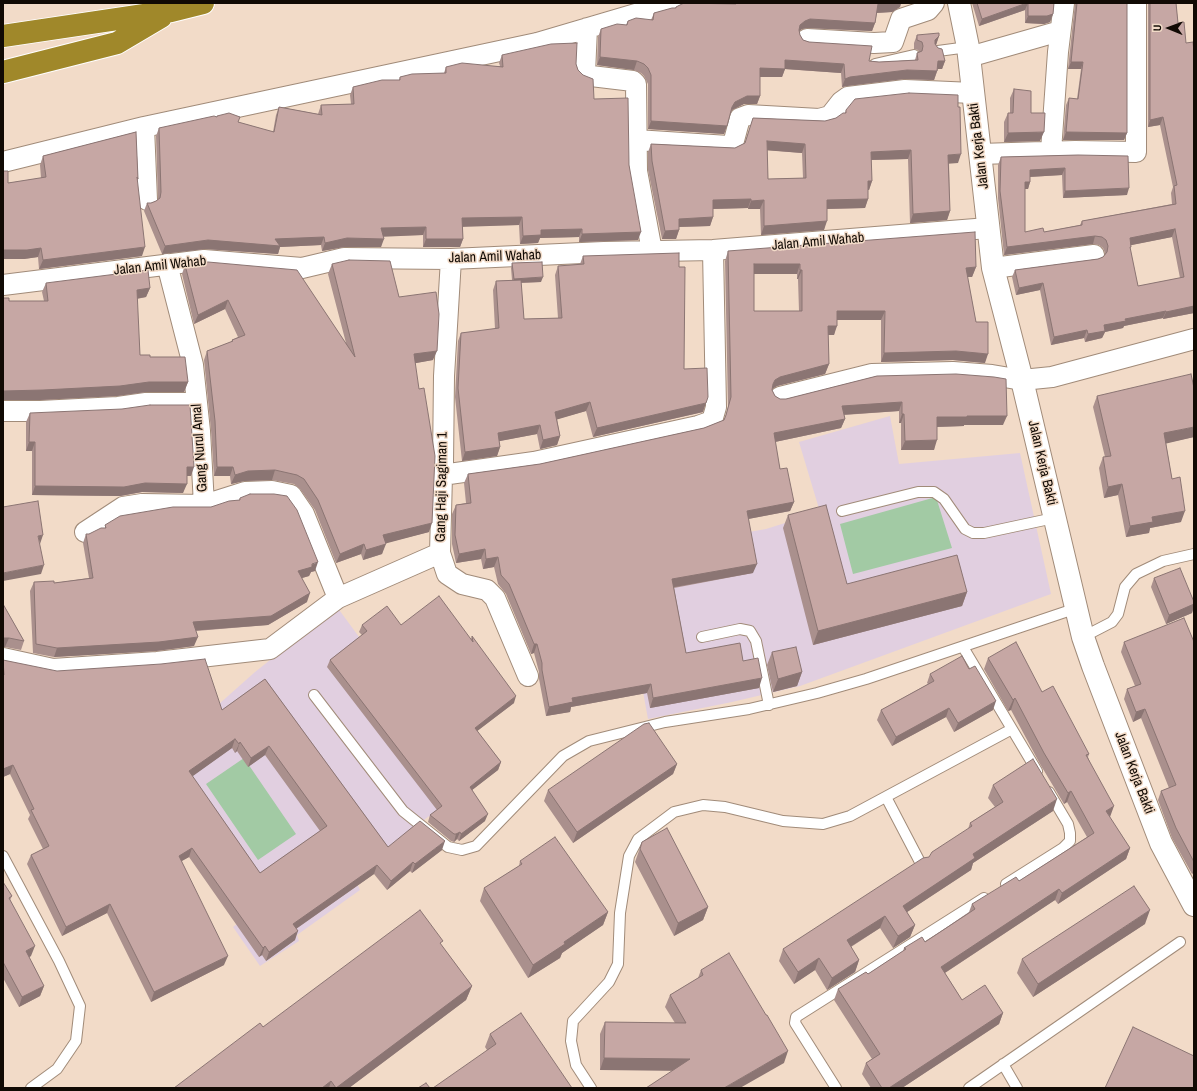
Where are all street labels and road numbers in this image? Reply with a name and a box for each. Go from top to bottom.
street label: Jalan Kerja Bakti [965,102,993,190]
street label: Jalan Amil Wahab [771,230,865,254]
street label: Jalan Amil Wahab [448,247,542,267]
street label: Jalan Amil Wahab [113,253,207,279]
street label: Gang Nurul Amal [189,403,211,493]
street label: Jalan Kerja Bakti [1024,419,1060,507]
street label: Gang Haji Sagiman 1 [433,432,451,542]
street label: Jalan Kerja Bakti [1111,729,1157,817]

